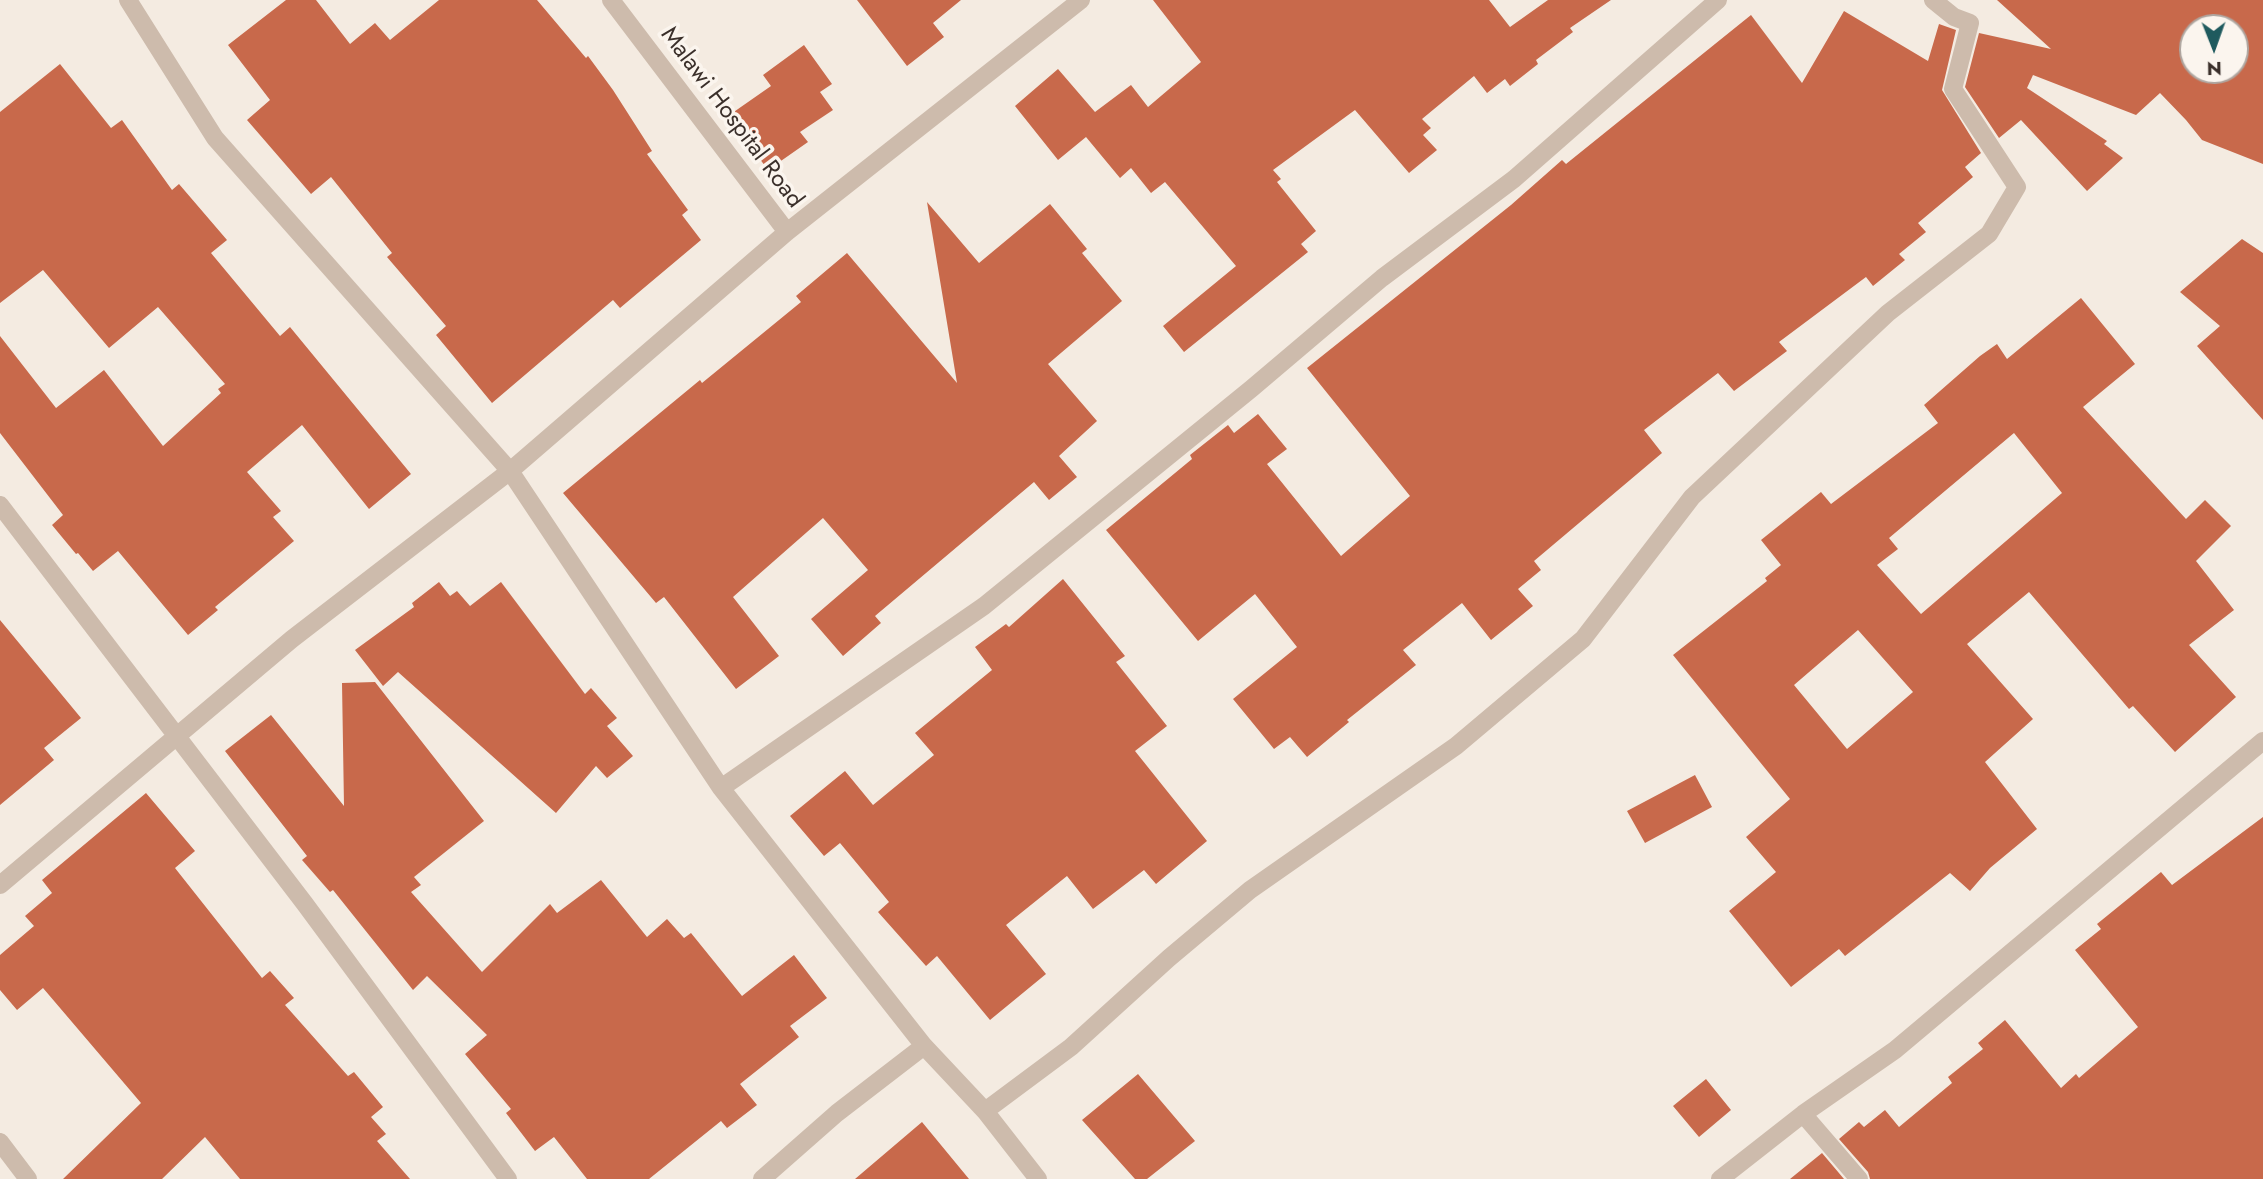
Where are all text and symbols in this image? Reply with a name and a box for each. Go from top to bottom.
north arrow [2179,14,2249,84]
street label: Malawi Hospital Road [653,22,809,214]
text: N [2207,55,2222,82]

